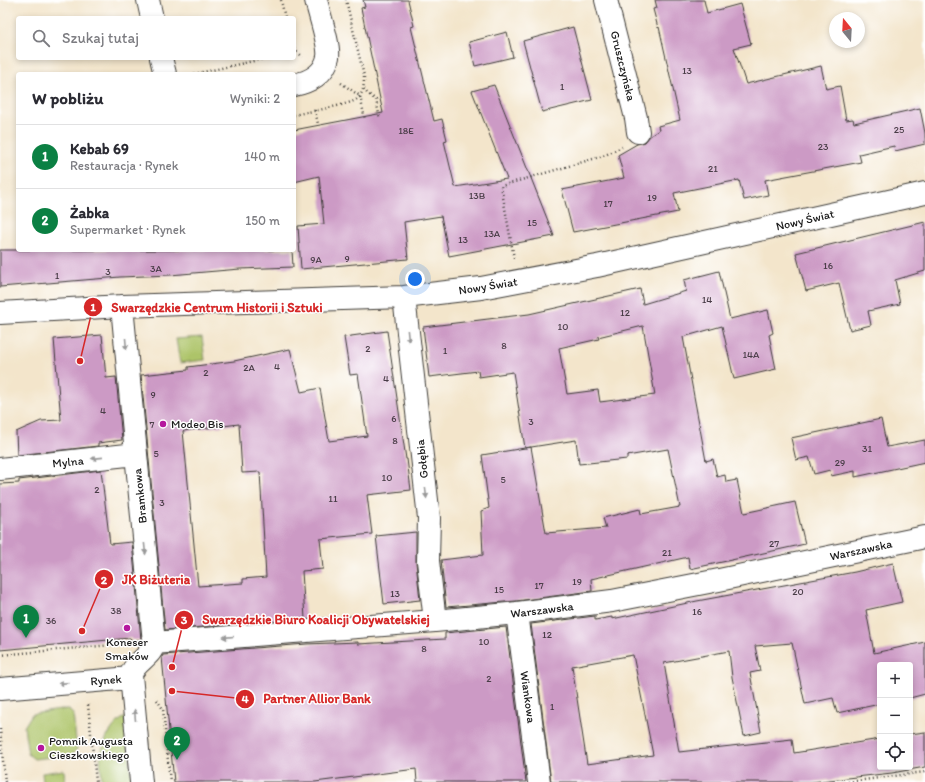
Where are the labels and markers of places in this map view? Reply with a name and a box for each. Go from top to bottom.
callout: Swarzędzkie Centrum Historii i Sztuki [83,295,330,320]
place label: Modeo Bis [171,417,224,431]
marker: Modeo Bis [158,419,168,429]
callout: JK Biżuteria [94,567,198,592]
pin: 1 [13,605,39,638]
callout: Swarzędzkie Biuro Koalicji Obywatelskiej [174,607,438,632]
marker: Koneser Smaków [122,623,132,633]
place label: Koneser Smaków [105,635,149,663]
callout: Partner Allior Bank [235,686,379,711]
pin: 2 [164,727,190,760]
place label: Pomnik Augusta Cieszkowskiego [49,734,133,762]
marker: Pomnik Augusta Cieszkowskiego [36,743,46,753]

